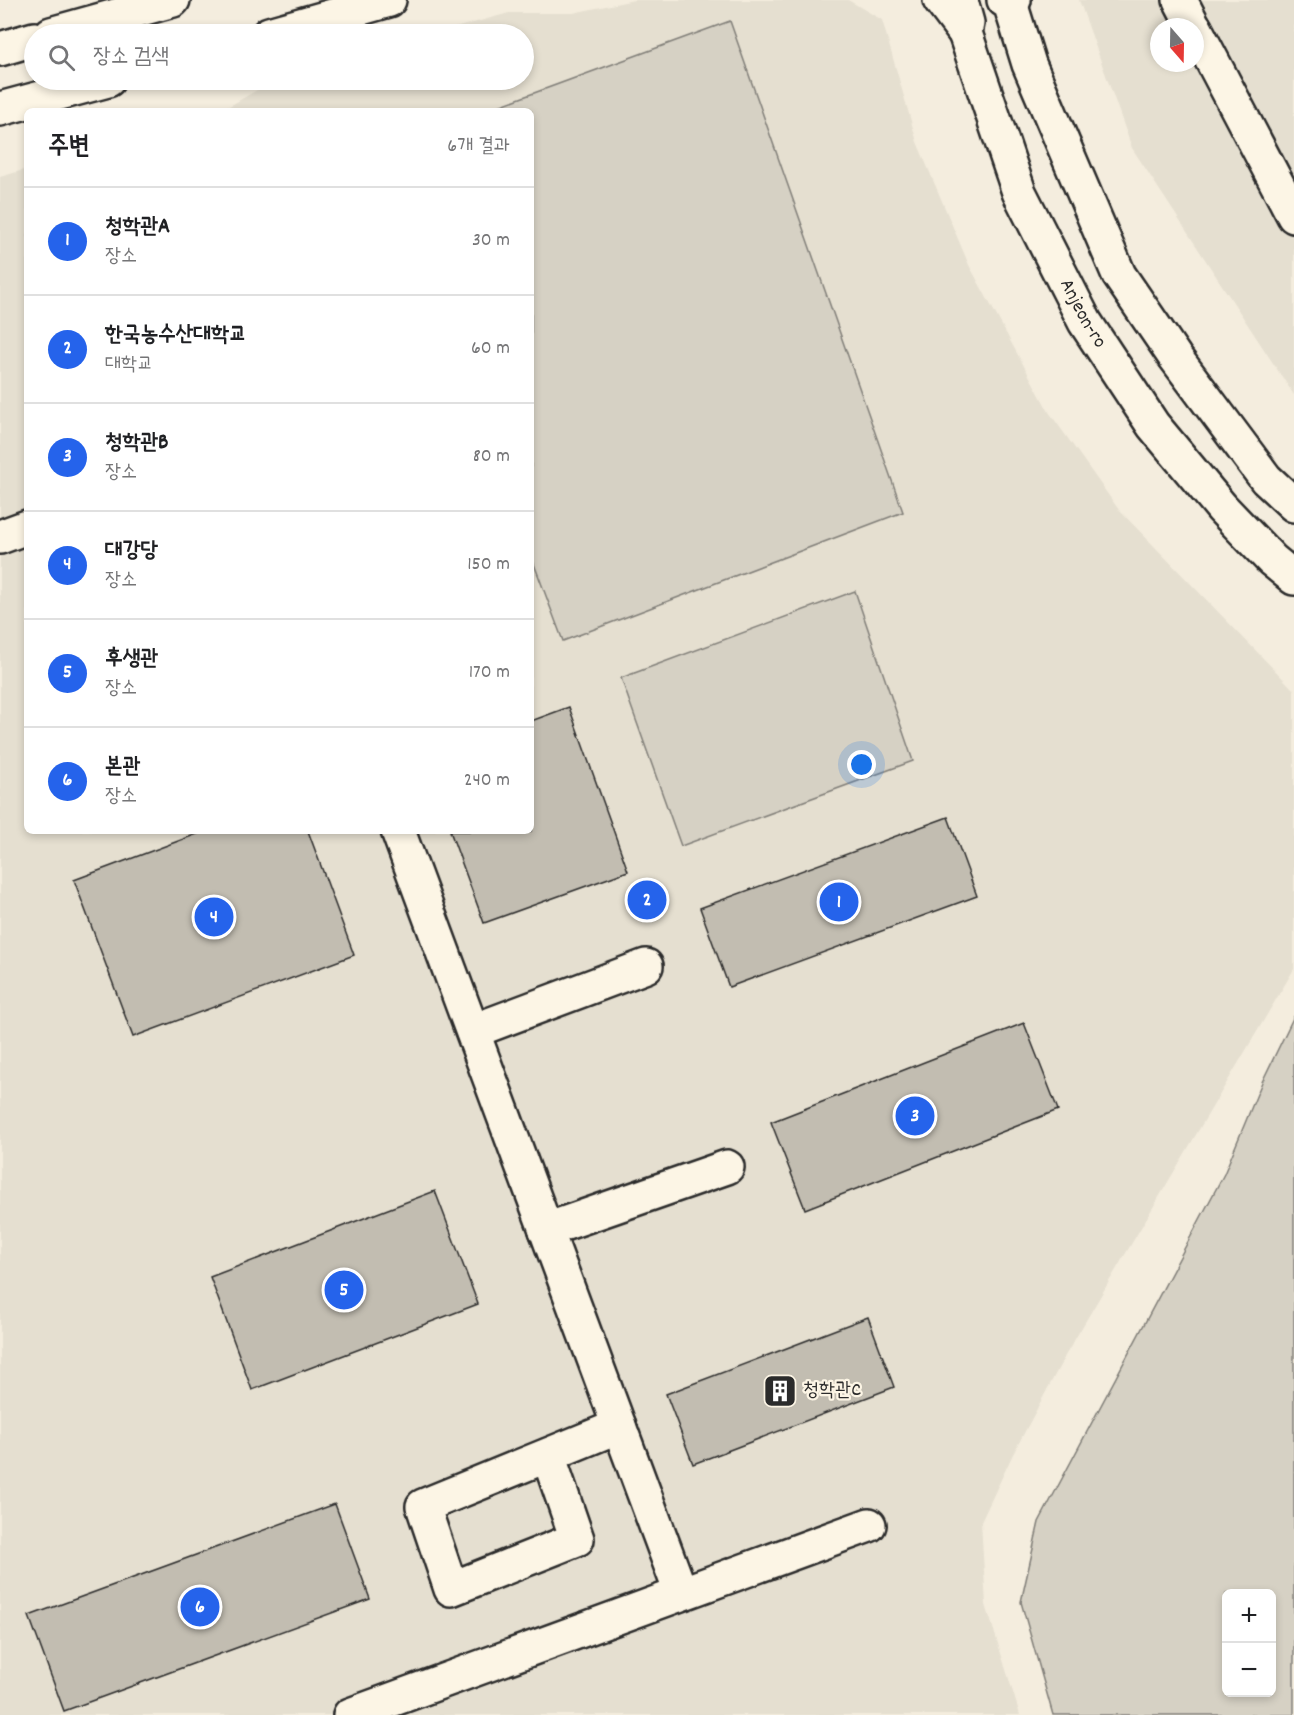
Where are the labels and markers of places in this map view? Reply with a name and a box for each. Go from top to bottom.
pin: 2 [628,878,666,922]
pin: 1 [820,880,858,924]
pin: 4 [194,894,234,940]
pin: 3 [896,1094,934,1138]
pin: 5 [324,1268,364,1312]
building icon: 청학관C [762,1373,798,1409]
place label: 청학관C [803,1377,861,1405]
pin: 6 [180,1584,220,1630]

